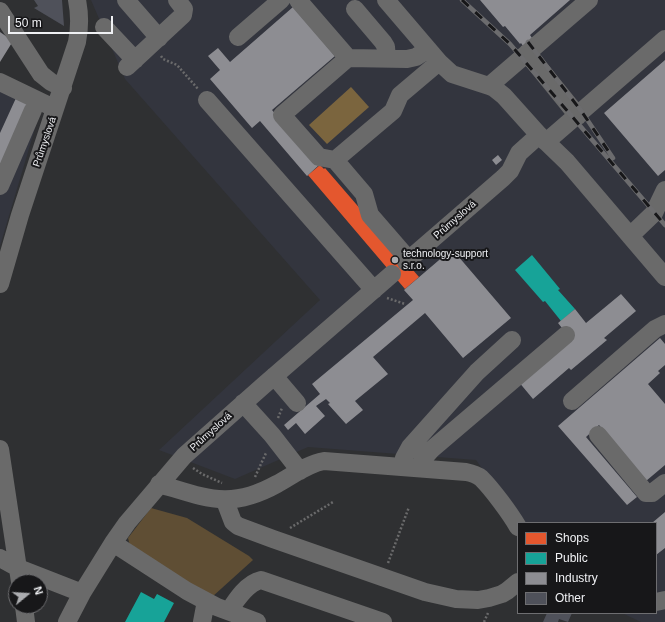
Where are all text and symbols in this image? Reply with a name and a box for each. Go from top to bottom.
scale bar [10,8,115,34]
text: 50 m [15,16,42,30]
street label: Průmyslová [31,115,59,169]
street label: Průmyslová [431,198,479,242]
place label: technology-support s.r.o. [403,248,488,272]
marker: technology-support s.r.o. [390,255,400,265]
street label: Průmyslová [188,410,234,454]
legend [517,522,657,614]
text: Shops [555,531,589,545]
text: Public [555,551,588,565]
text: Industry [555,571,598,585]
north arrow [8,574,48,614]
text: N [32,585,45,596]
text: Other [555,591,585,605]

